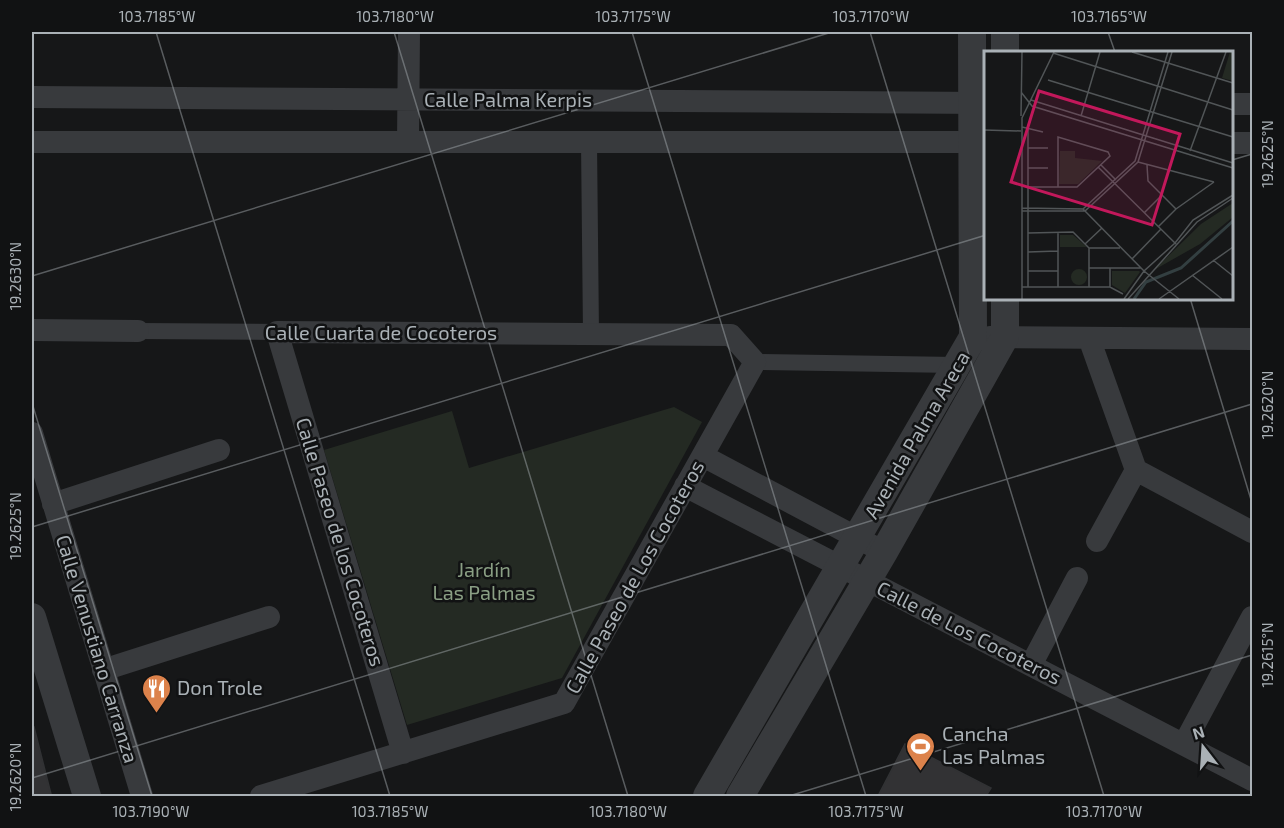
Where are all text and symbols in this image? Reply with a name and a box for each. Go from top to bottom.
text: 103.7185°W [119,7,195,25]
text: 103.7180°W [356,7,434,25]
text: 103.7175°W [595,7,671,25]
text: 103.7170°W [833,7,909,25]
text: 103.7165°W [1071,7,1147,25]
inset map [984,51,1233,300]
street label: Calle Palma Kerpis [424,87,592,111]
text: 19.2625°N [1258,120,1276,188]
text: 19.2630°N [6,242,24,310]
street label: Calle Cuarta de Cocoteros [265,320,497,344]
street label: Avenida Palma Areca [858,346,974,523]
text: 19.2620°N [1258,371,1276,439]
street label: Calle Paseo de los Cocoteros [292,414,390,669]
street label: Calle Paseo de Los Cocoteros [560,456,708,697]
text: 19.2625°N [6,492,24,560]
street label: Calle Venustiano Carranza [52,532,144,766]
park label: Jardín Las Palmas [432,557,536,604]
street label: Calle de Los Cocoteros [873,575,1066,689]
text: 19.2615°N [1258,622,1276,688]
restaurant icon: Don Trole [140,672,172,714]
place label: Don Trole [177,675,263,699]
north arrow [1173,717,1233,777]
place label: Cancha Las Palmas [942,721,1045,768]
text: N [1190,721,1207,743]
sports icon: Cancha Las Palmas [905,730,937,772]
text: 19.2620°N [6,743,24,811]
text: 103.7190°W [112,802,190,820]
text: 103.7185°W [352,802,428,820]
text: 103.7180°W [589,802,667,820]
text: 103.7175°W [828,802,904,820]
text: 103.7170°W [1066,802,1142,820]

